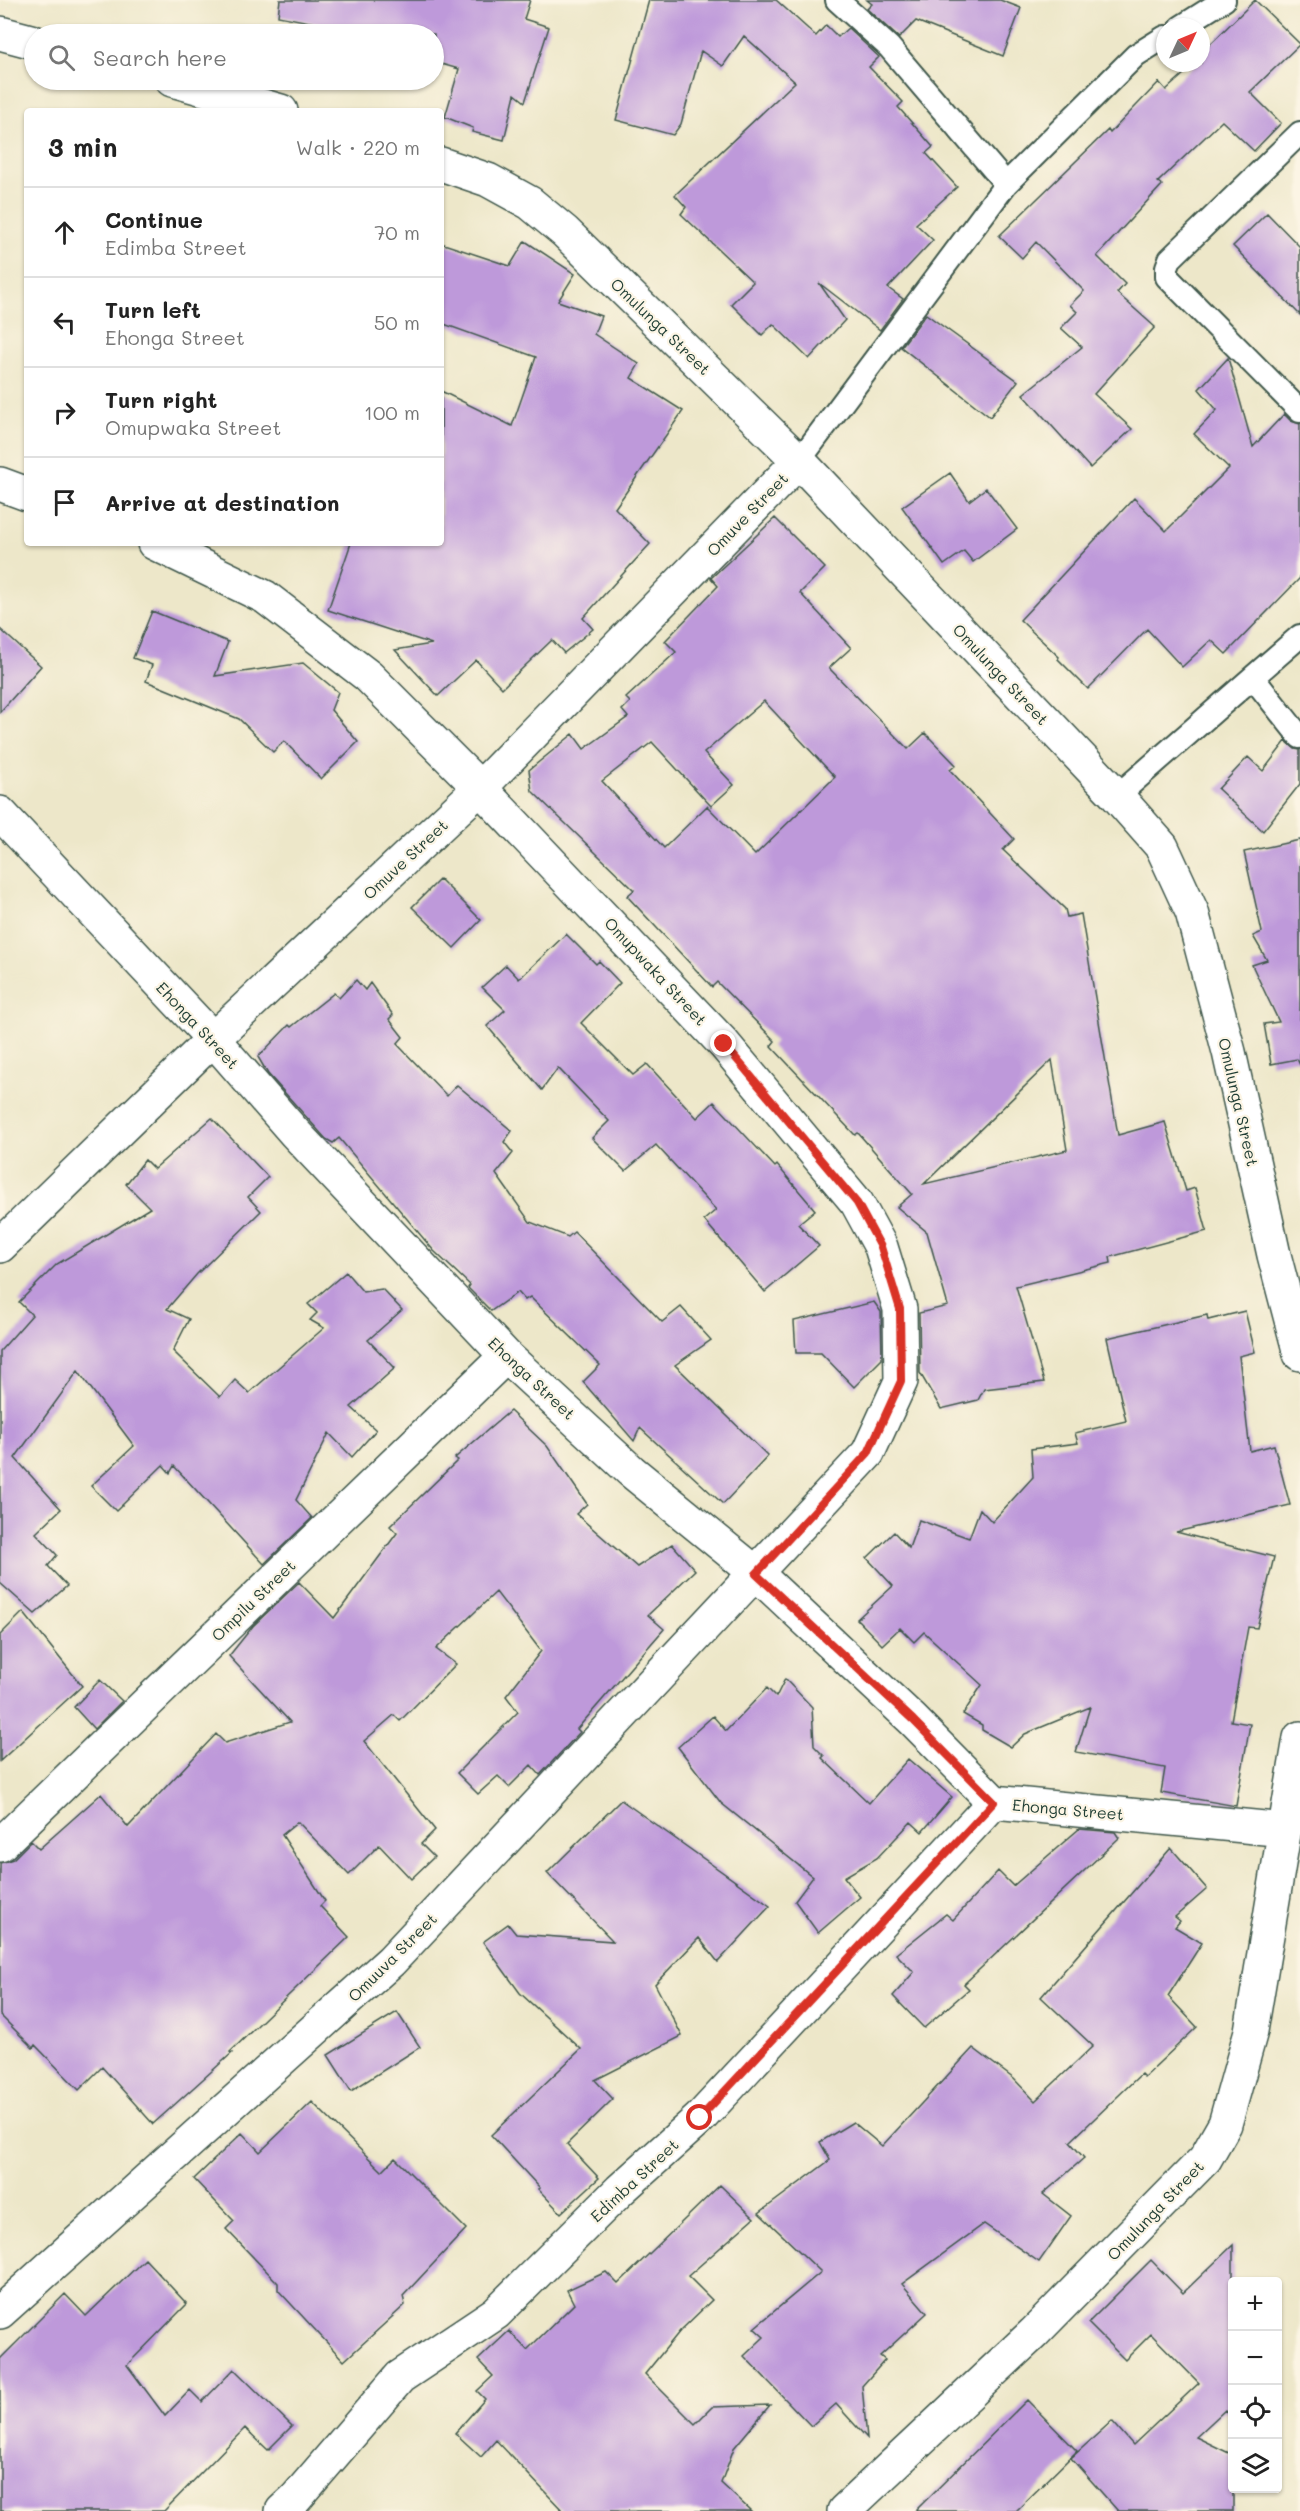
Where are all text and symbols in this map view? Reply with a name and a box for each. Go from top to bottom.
north arrow [1156,18,1210,72]
search box [24,24,444,90]
icon: search [45,41,78,74]
text: Search here [93,43,227,72]
text: 3 min [48,130,117,164]
text: Walk · 220 m [296,134,420,160]
text: Continue [105,205,203,234]
icon: ahead [48,216,81,249]
text: 70 m [374,219,420,245]
text: Edimba Street [105,234,246,260]
street label: Omulunga Street [607,273,715,379]
text: Turn left [105,295,201,324]
icon: left [48,306,81,339]
text: 50 m [374,309,420,335]
text: Ehonga Street [105,324,245,350]
text: Turn right [105,385,217,414]
icon: right [48,396,81,429]
text: 100 m [364,399,420,425]
text: Omupwaka Street [105,414,281,440]
street label: Omuve Street [702,468,792,560]
icon: arrive [48,486,81,519]
text: Arrive at destination [105,488,340,517]
street label: Omulunga Street [949,619,1053,729]
street label: Omuve Street [358,814,452,904]
street label: Omupwaka Street [600,912,712,1030]
street label: Ehonga Street [152,977,244,1073]
route end [710,1030,736,1056]
street label: Omulunga Street [1214,1036,1264,1168]
street label: Ehonga Street [484,1332,580,1424]
street label: Ompilu Street [206,1555,300,1645]
street label: Ehonga Street [1011,1794,1125,1824]
street label: Omuuva Street [343,1908,441,2006]
route start [686,2104,712,2130]
street label: Edimba Street [585,2134,683,2226]
street label: Omulunga Street [1102,2156,1208,2264]
map controls [1228,2277,1282,2493]
button: + [1228,2277,1282,2331]
button: − [1228,2331,1282,2385]
button: locate [1228,2385,1282,2439]
button: layers [1228,2439,1282,2493]

